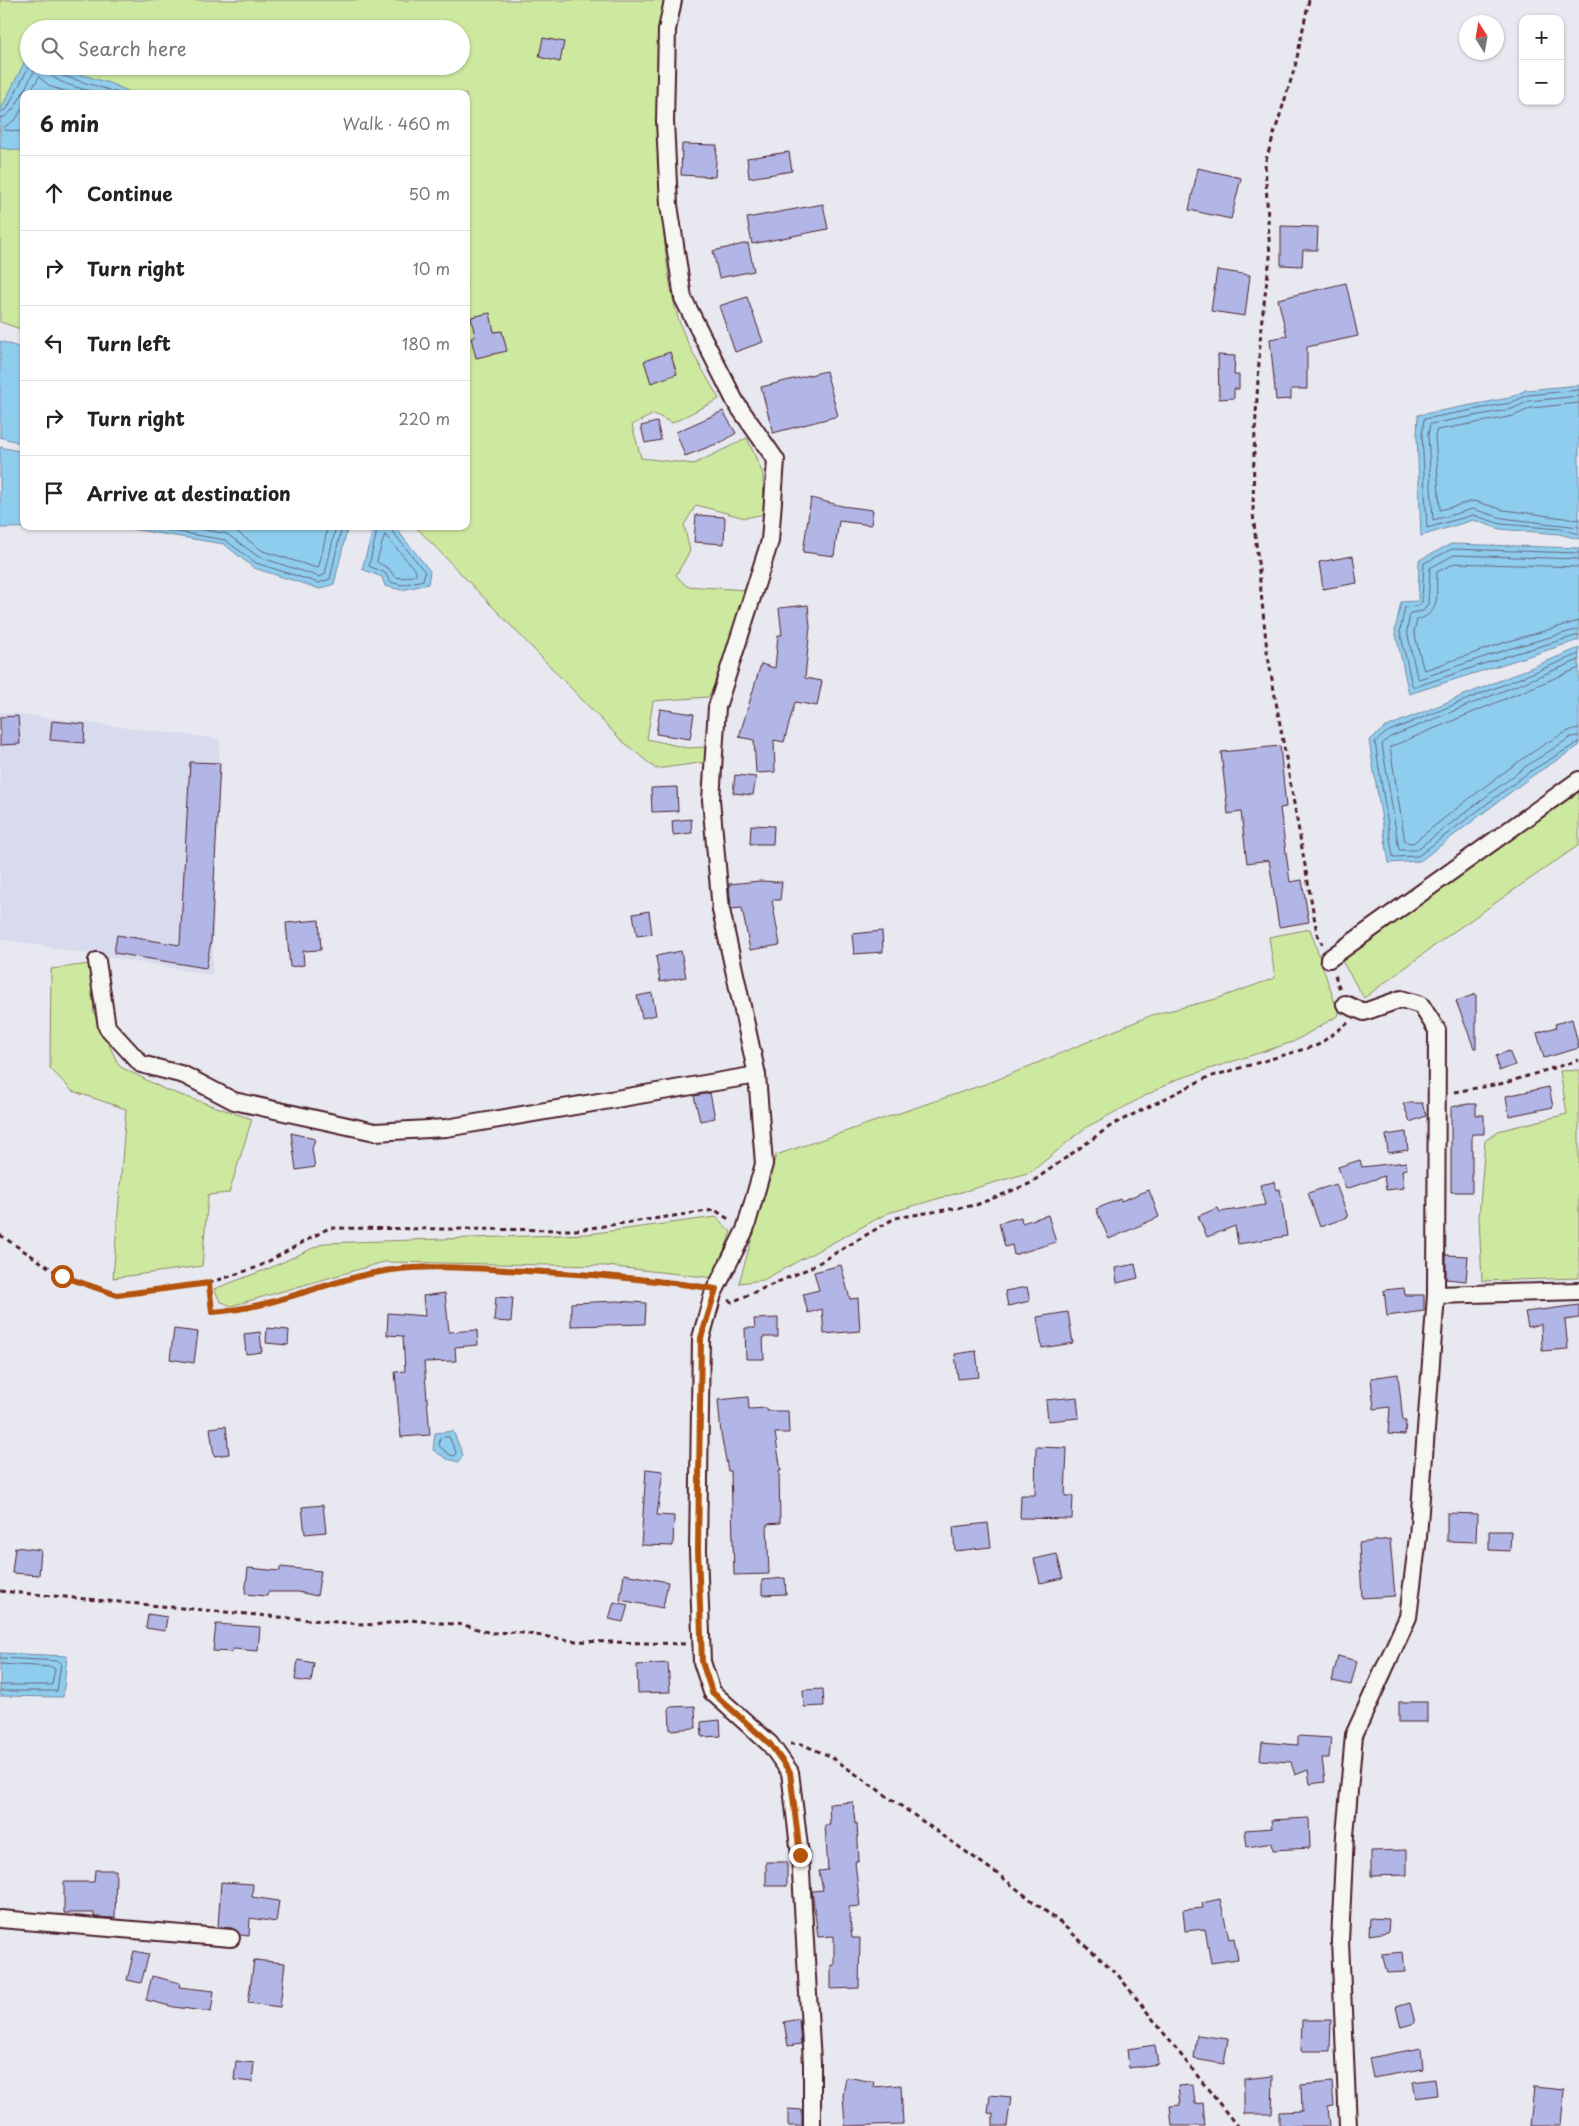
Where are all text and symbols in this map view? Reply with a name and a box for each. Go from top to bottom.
north arrow [1459,15,1504,60]
map controls [1519,15,1564,105]
button: + [1519,15,1564,60]
search box [20,20,470,75]
icon: search [38,34,66,62]
text: Search here [78,34,187,62]
button: − [1519,60,1564,105]
text: 6 min [40,107,99,139]
text: Walk · 460 m [343,111,450,135]
icon: ahead [40,179,68,207]
text: Continue [87,179,173,207]
text: 50 m [409,181,450,205]
icon: right [40,254,68,282]
text: Turn right [87,254,185,282]
text: 10 m [413,256,450,280]
icon: left [40,329,68,357]
text: Turn left [87,329,171,357]
text: 180 m [402,331,450,355]
icon: right [40,404,68,432]
text: Turn right [87,404,185,432]
text: 220 m [399,406,450,430]
icon: arrive [40,479,68,507]
text: Arrive at destination [87,479,291,507]
route start [51,1265,74,1288]
route end [789,1844,812,1867]

